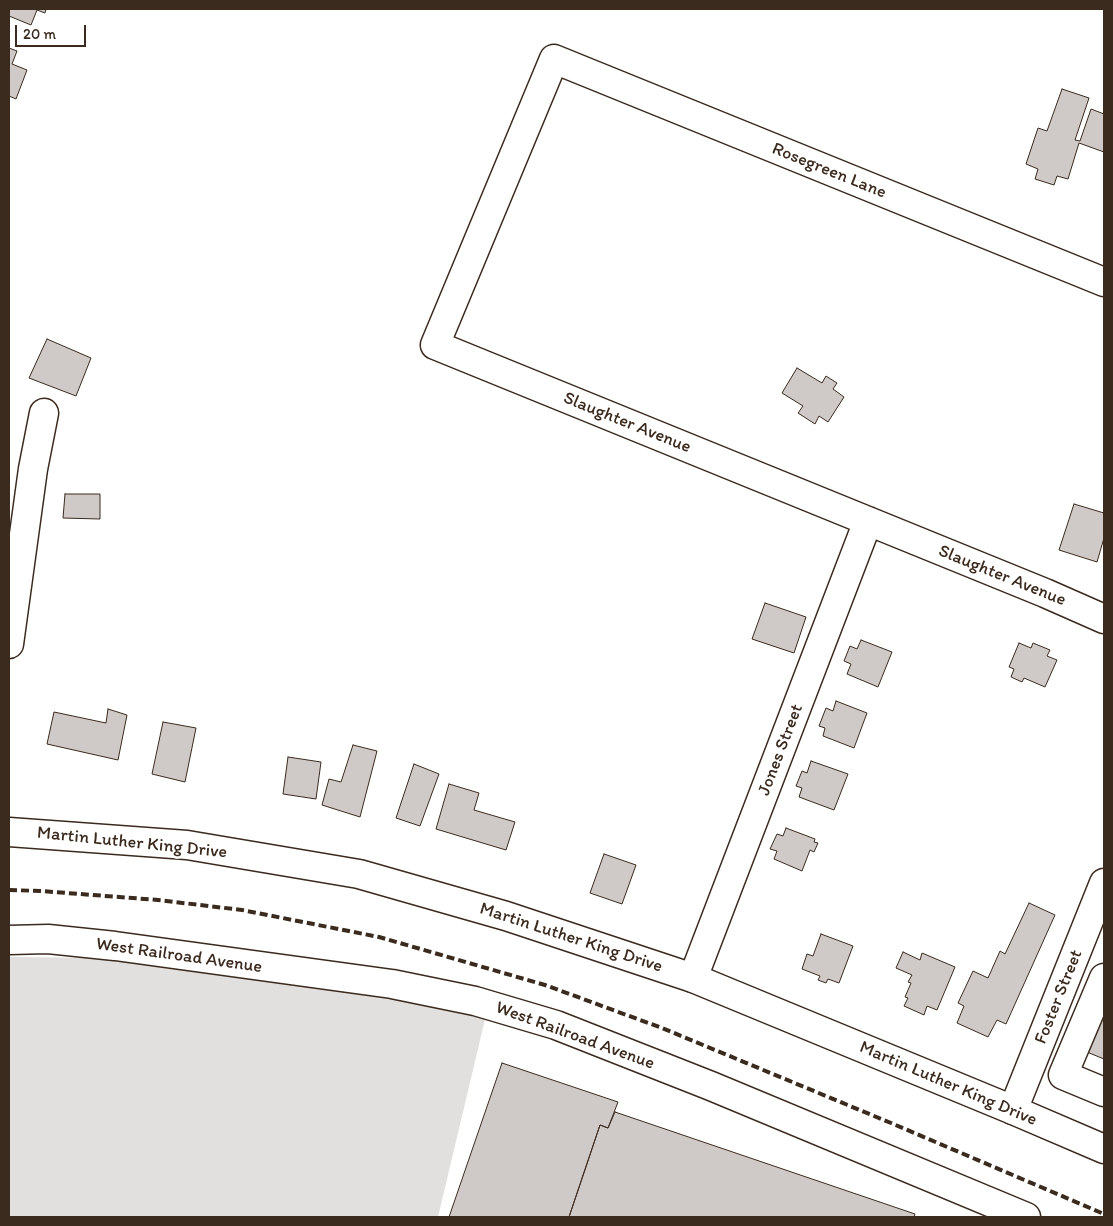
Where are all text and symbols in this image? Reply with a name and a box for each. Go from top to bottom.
scale bar [18,15,89,47]
text: 20 m [23,25,56,43]
street label: Rosegreen Lane [769,138,889,204]
street label: Slaughter Avenue [560,388,694,458]
street label: Slaughter Avenue [935,541,1069,611]
street label: Jones Street [754,701,808,799]
street label: Martin Luther King Drive [36,822,228,864]
street label: Martin Luther King Drive [477,898,665,978]
street label: West Railroad Avenue [95,934,263,978]
street label: Foster Street [1030,947,1088,1047]
street label: West Railroad Avenue [493,997,657,1075]
street label: Martin Luther King Drive [856,1037,1040,1131]

